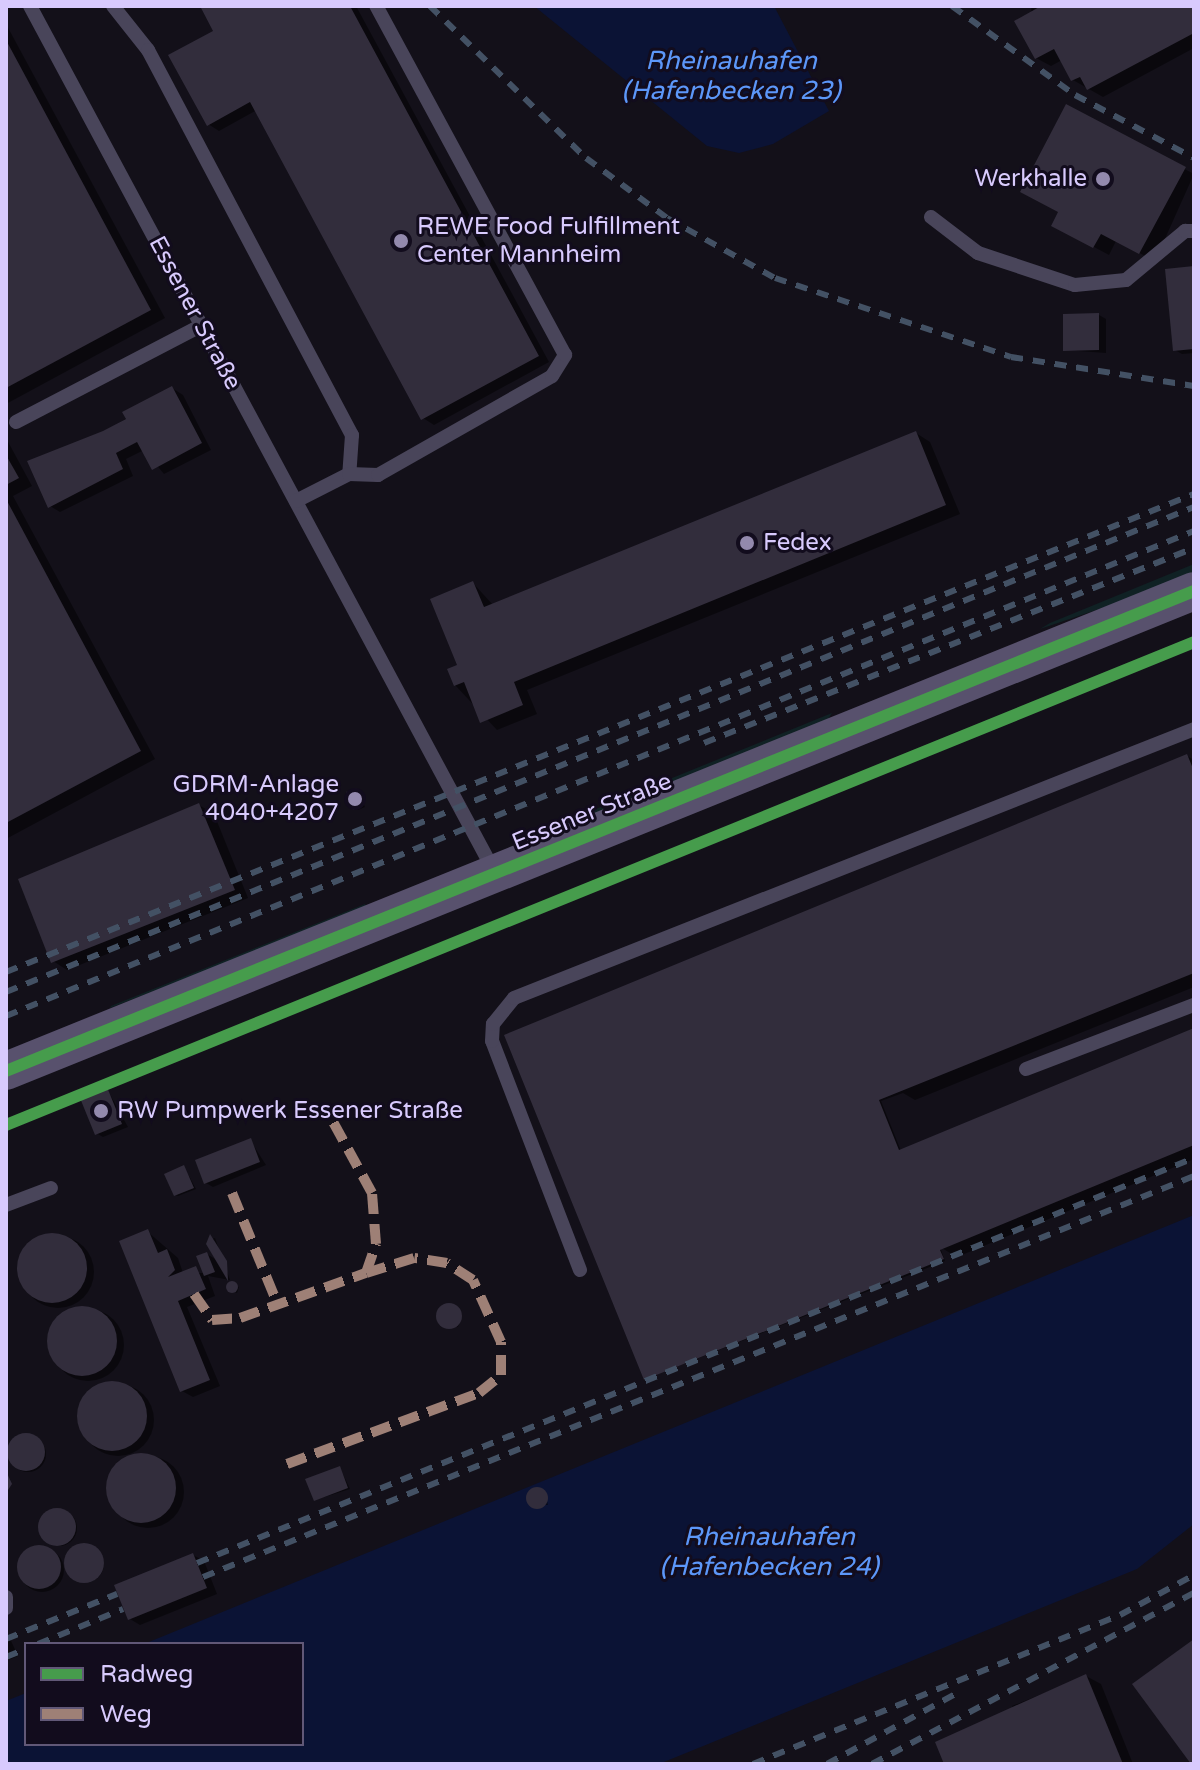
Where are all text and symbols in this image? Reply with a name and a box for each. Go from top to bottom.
water label: Rheinauhafen (Hafenbecken 23) [621,45,841,106]
place label: Werkhalle [974,165,1087,193]
marker: Werkhalle [1094,170,1112,188]
place label: REWE Food Fulfillment Center Mannheim [417,213,680,269]
street label: Essener Straße [142,231,248,395]
marker: REWE Food Fulfillment Center Mannheim [392,232,410,250]
place label: Fedex [763,529,832,557]
marker: Fedex [738,534,756,552]
street label: Essener Straße [508,767,676,857]
place label: GDRM-Anlage 4040+4207 [173,771,339,827]
marker: GDRM-Anlage 4040+4207 [346,790,364,808]
place label: RW Pumpwerk Essener Straße [117,1097,463,1125]
marker: RW Pumpwerk Essener Straße [92,1102,110,1120]
water label: Rheinauhafen (Hafenbecken 24) [659,1521,879,1582]
legend [24,1642,304,1746]
text: Radweg [100,1660,193,1689]
text: Weg [100,1700,152,1729]

